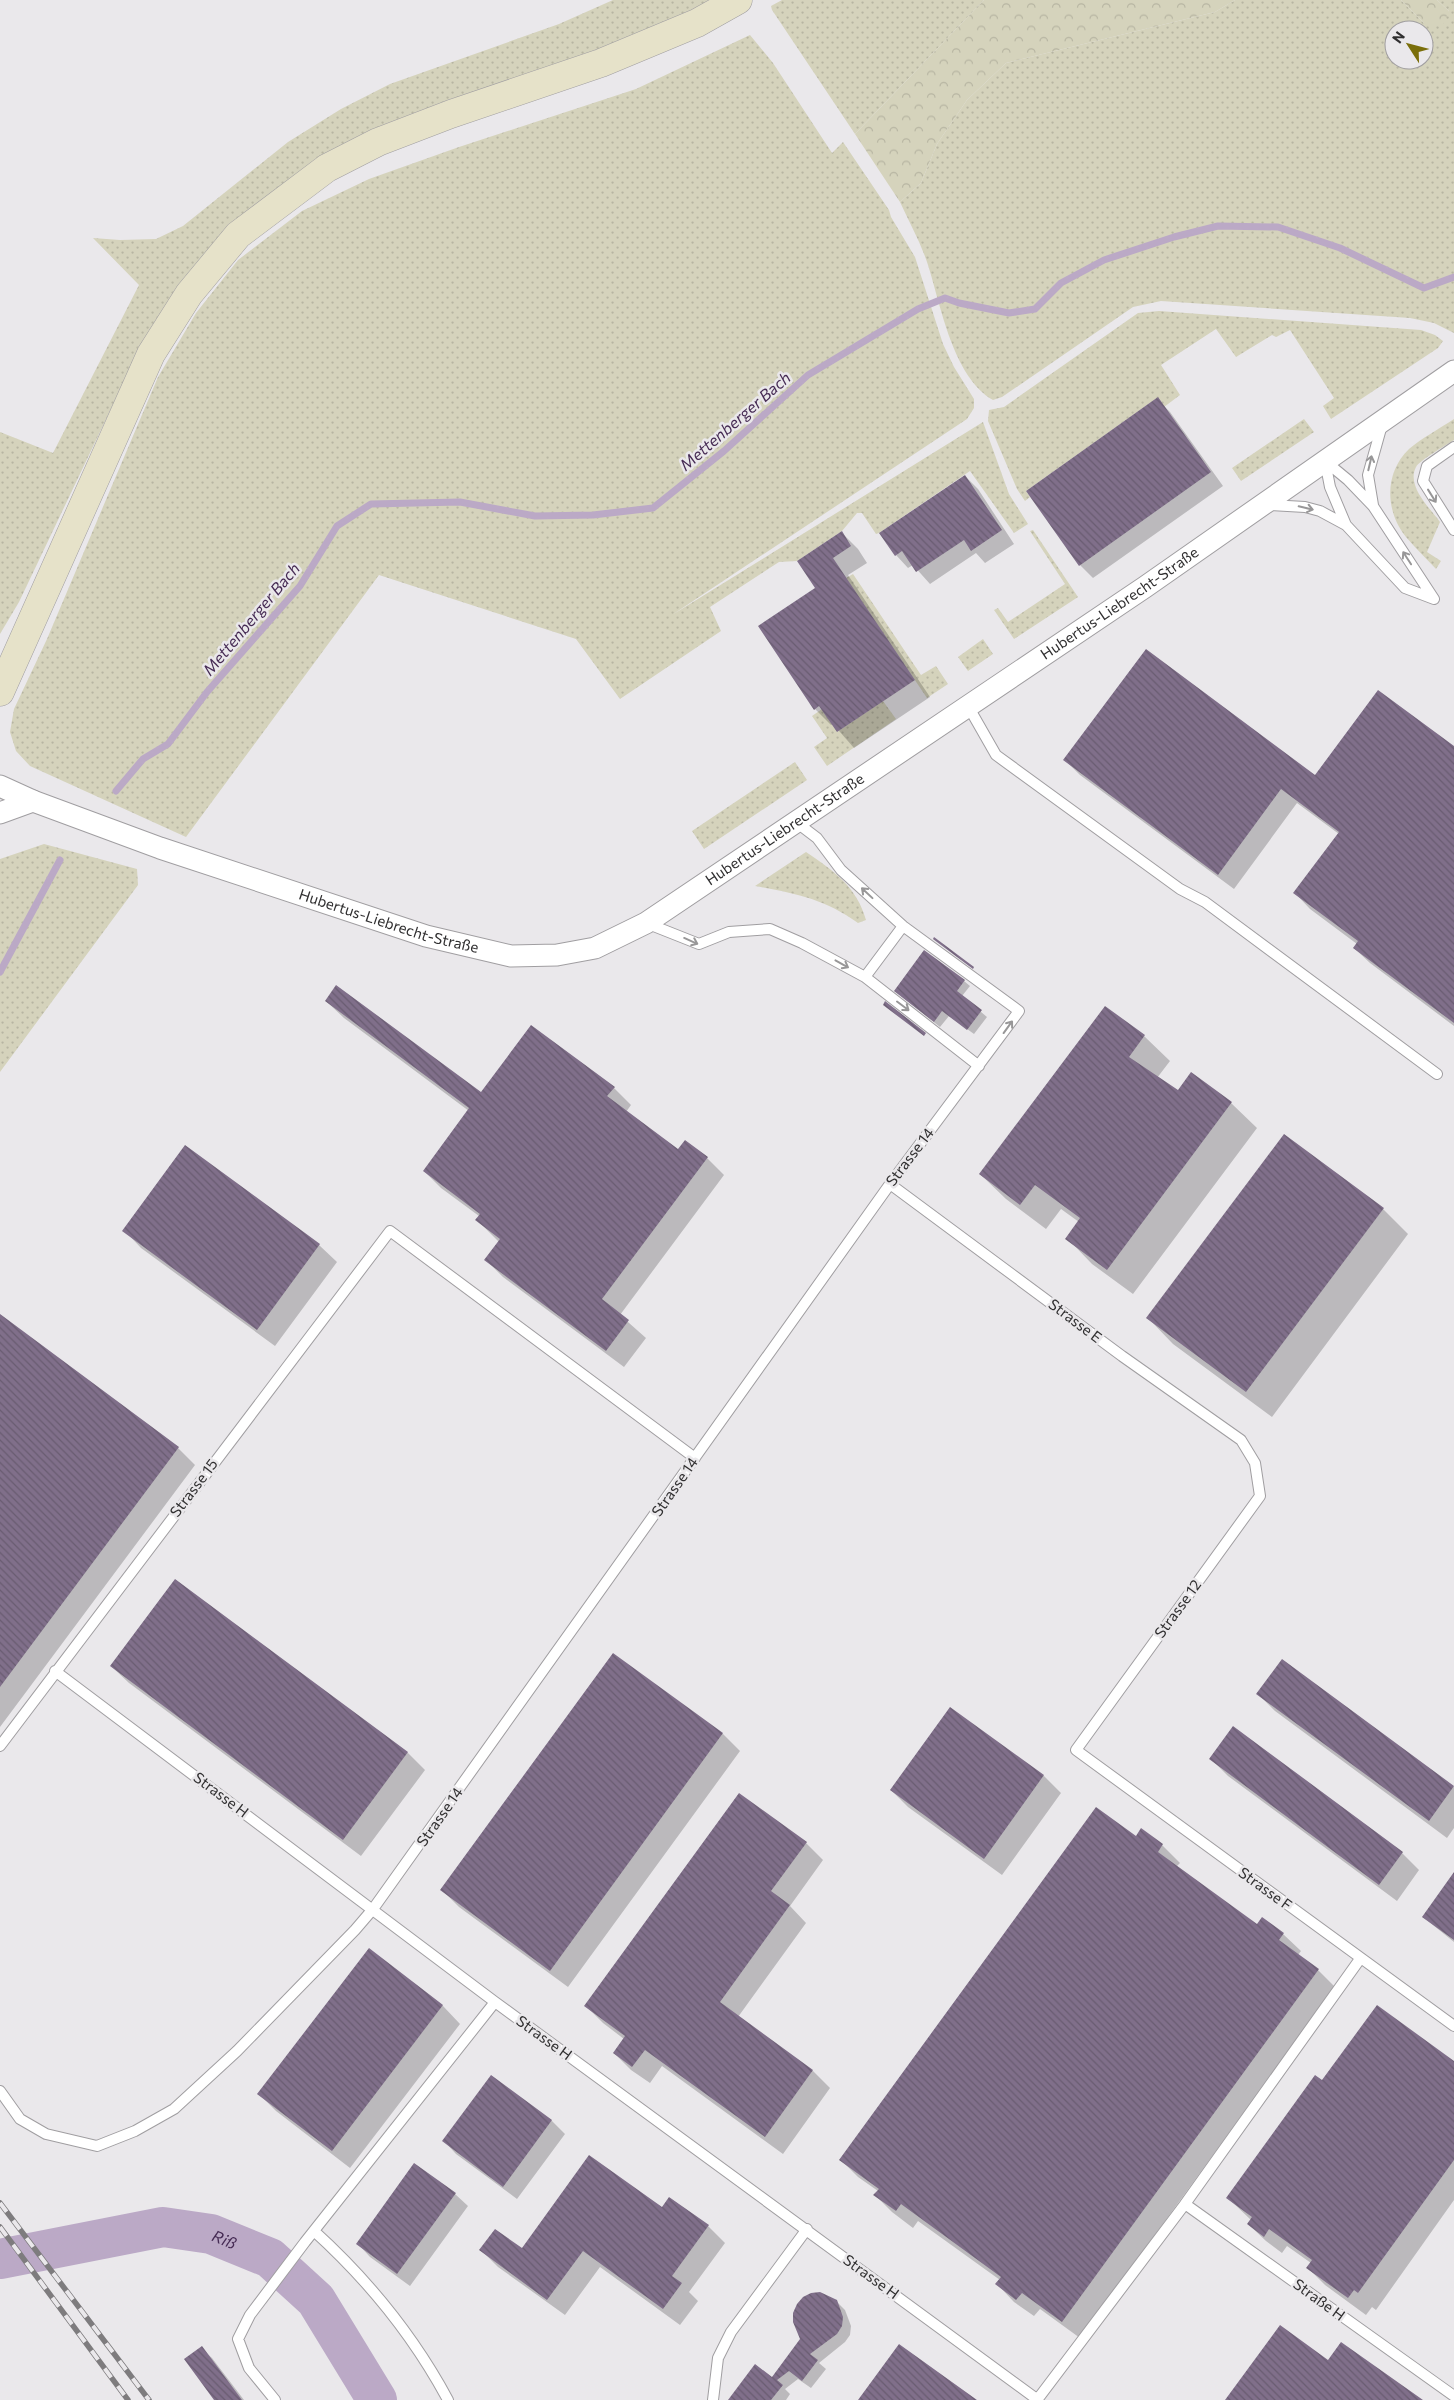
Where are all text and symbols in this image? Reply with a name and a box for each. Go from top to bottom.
north arrow [1384,20,1434,70]
text: N [1388,28,1408,46]
water label: Mettenberger Bach [675,367,794,474]
one-way arrow [1366,456,1375,472]
one-way arrow [1427,489,1438,503]
one-way arrow [1298,504,1314,513]
street label: Hubertus-Liebrecht-Straße [1037,542,1202,663]
one-way arrow [1402,551,1412,565]
water label: Mettenberger Bach [198,559,303,679]
street label: Hubertus-Liebrecht-Straße [702,769,867,888]
street label: Hubertus-Liebrecht-Straße [297,885,481,956]
one-way arrow [860,887,873,899]
one-way arrow [683,936,698,946]
one-way arrow [834,960,849,970]
one-way arrow [896,1001,909,1012]
one-way arrow [1002,1021,1013,1034]
street label: Strasse 14 [881,1124,937,1189]
street label: Strasse E [1046,1294,1106,1346]
street label: Strasse 14 [647,1453,701,1520]
street label: Strasse 15 [166,1455,221,1520]
street label: Strasse 12 [1150,1576,1204,1641]
street label: Strasse H [191,1768,253,1821]
street label: Strasse 14 [412,1783,466,1850]
street label: Strasse F [1235,1863,1296,1914]
street label: Strasse H [513,2011,576,2063]
water label: Riß [210,2226,240,2252]
street label: Strasse H [840,2250,903,2302]
street label: Straße H [1290,2274,1349,2324]

